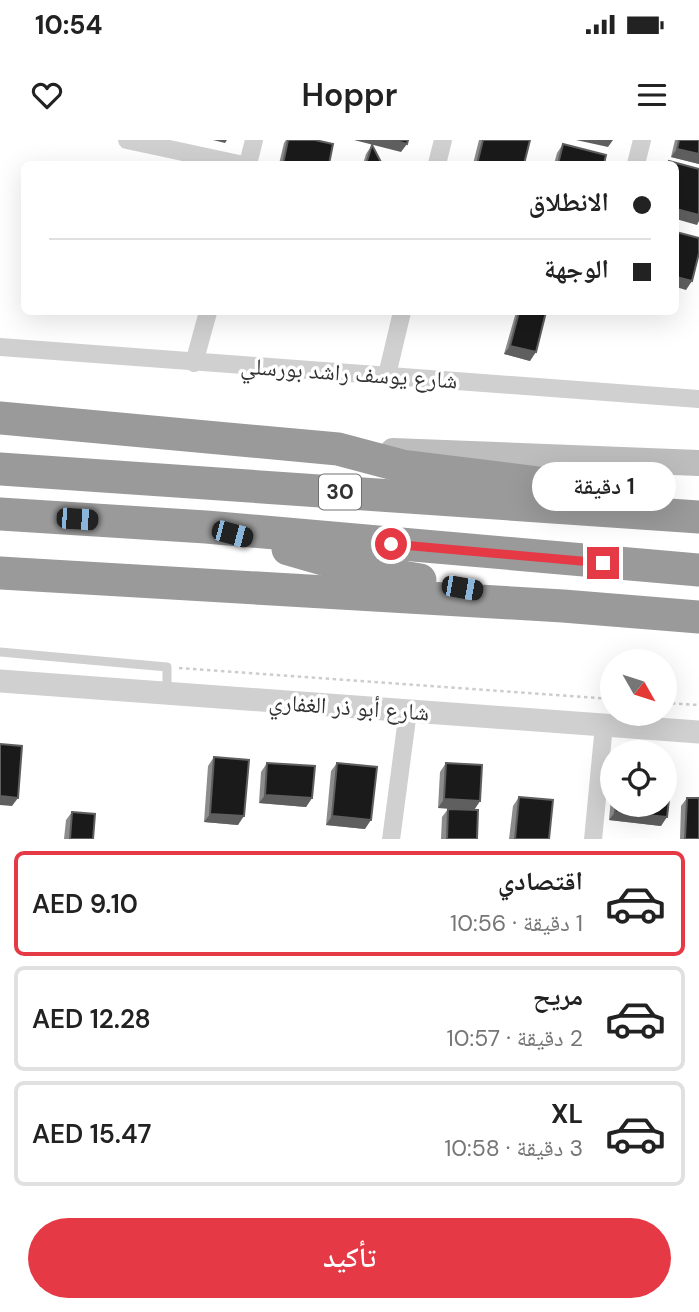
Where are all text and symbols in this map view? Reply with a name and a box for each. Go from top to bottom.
text: 10:54 [35,8,102,42]
text: Hoppr [302,74,397,116]
icon: heart [28,76,66,114]
icon: menu [633,76,671,114]
text: الانطلاق [529,185,609,219]
text: الوجهة [544,252,609,286]
street label: شارع يوسف راشد بورسلي [239,350,459,399]
callout: 1 دقيقة [531,462,675,510]
text: 1 دقيقة [573,471,635,501]
road number: 30 [319,474,361,510]
car [56,507,99,531]
car [209,518,256,550]
route start [375,528,407,560]
route end [587,547,619,579]
car [440,574,485,602]
north arrow [600,649,677,726]
map controls [600,649,677,817]
street label: شارع أبو ذر الغفاري [268,686,430,731]
button: locate [600,740,677,817]
text: اقتصادي [498,864,583,898]
icon: car [604,872,667,935]
text: AED 9.10 [32,887,138,921]
text: 1 دقيقة · 10:56 [450,908,583,938]
text: مريح [533,979,583,1013]
icon: car [604,987,667,1050]
text: AED 12.28 [32,1002,151,1036]
text: 2 دقيقة · 10:57 [447,1023,583,1053]
text: XL [551,1097,583,1131]
icon: car [604,1102,667,1165]
text: AED 15.47 [32,1117,151,1151]
text: 3 دقيقة · 10:58 [444,1133,583,1163]
button: تأكيد [28,1218,671,1298]

